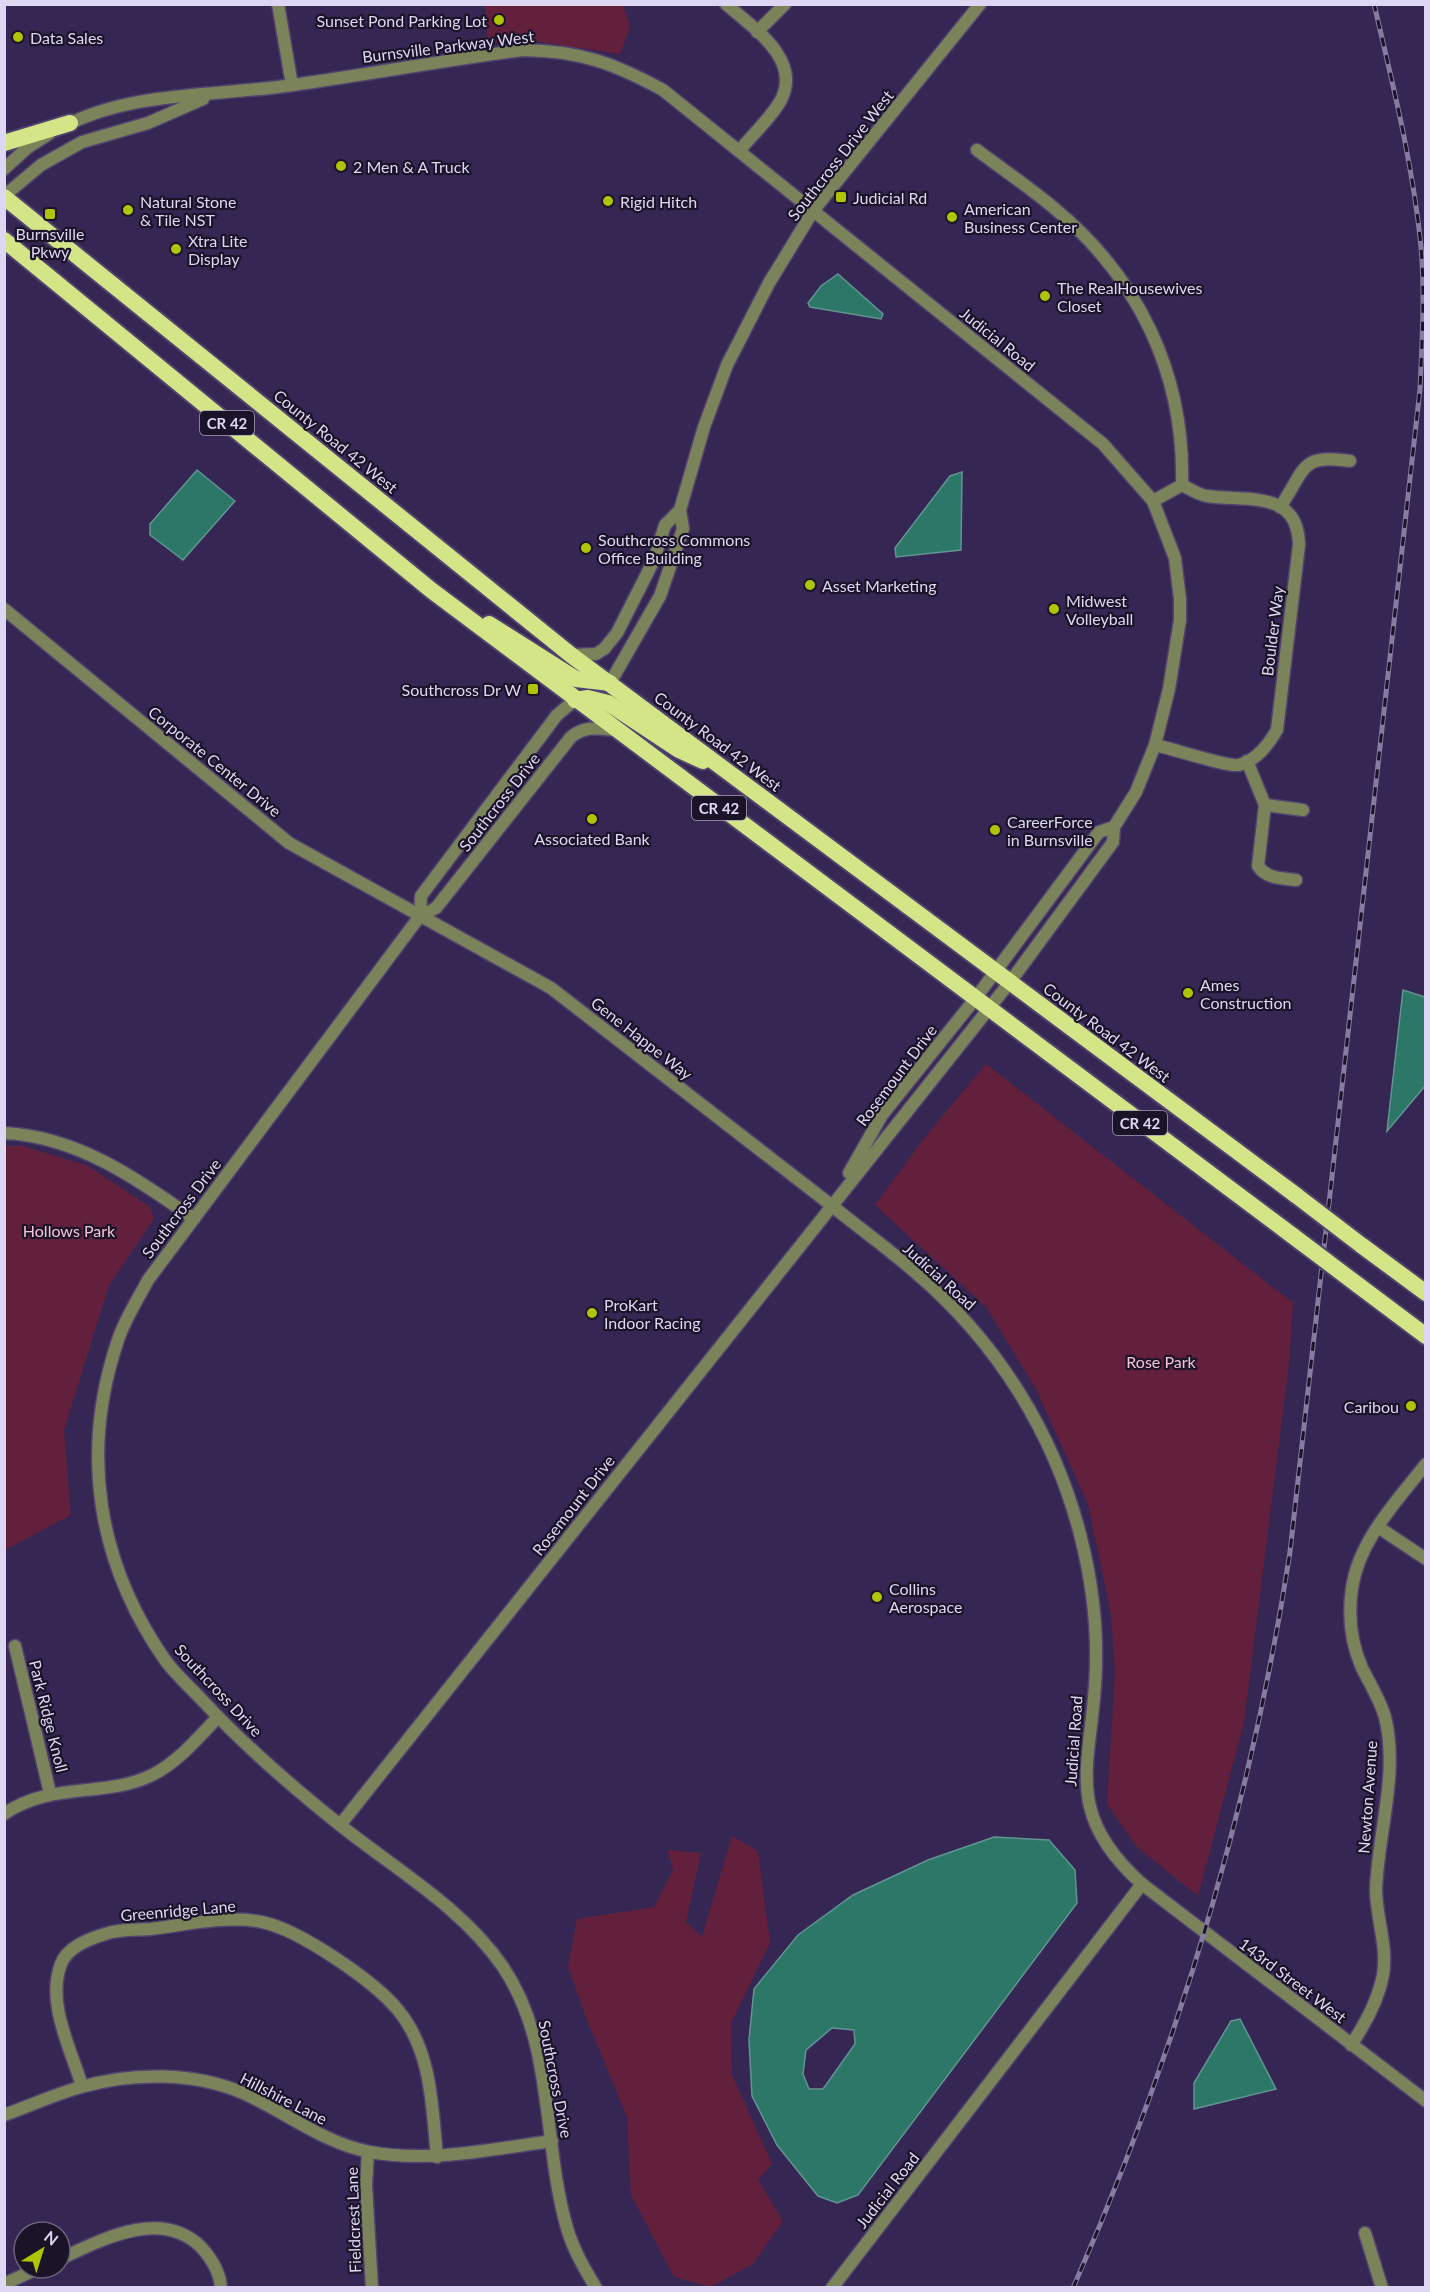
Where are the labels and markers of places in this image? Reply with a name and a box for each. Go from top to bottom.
place label: Sunset Pond Parking Lot [317,11,487,30]
marker: Sunset Pond Parking Lot [492,13,506,27]
place label: Data Sales [30,28,103,47]
marker: Data Sales [11,30,25,44]
place label: 2 Men & A Truck [353,157,470,176]
marker: 2 Men & A Truck [334,159,348,173]
place label: Judicial Rd [853,188,927,207]
marker: Judicial Rd [834,190,848,204]
place label: Natural Stone & Tile NST [140,192,236,229]
place label: Rigid Hitch [620,192,697,211]
marker: Rigid Hitch [601,194,615,208]
place label: American Business Center [964,199,1077,236]
marker: Natural Stone & Tile NST [121,203,135,217]
marker: Burnsville Pkwy [43,207,57,221]
marker: American Business Center [945,210,959,224]
place label: Burnsville Pkwy [16,224,84,261]
place label: Xtra Lite Display [188,231,247,268]
marker: Xtra Lite Display [169,242,183,256]
place label: The RealHousewives Closet [1057,278,1202,315]
marker: The RealHousewives Closet [1038,289,1052,303]
place label: Southcross Commons Office Building [598,530,750,567]
marker: Southcross Commons Office Building [579,541,593,555]
place label: Asset Marketing [822,576,936,595]
marker: Asset Marketing [803,578,817,592]
place label: Midwest Volleyball [1066,591,1133,628]
marker: Midwest Volleyball [1047,602,1061,616]
place label: Southcross Dr W [402,680,521,699]
marker: Southcross Dr W [526,682,540,696]
marker: Associated Bank [585,812,599,826]
place label: CareerForce in Burnsville [1007,812,1093,849]
marker: CareerForce in Burnsville [988,823,1002,837]
place label: Associated Bank [534,829,651,848]
place label: Ames Construction [1200,975,1291,1012]
marker: Ames Construction [1181,986,1195,1000]
place label: ProKart Indoor Racing [604,1295,701,1332]
marker: ProKart Indoor Racing [585,1306,599,1320]
place label: Caribou [1344,1397,1399,1416]
marker: Caribou [1404,1399,1418,1413]
place label: Collins Aerospace [889,1579,962,1616]
marker: Collins Aerospace [870,1590,884,1604]

